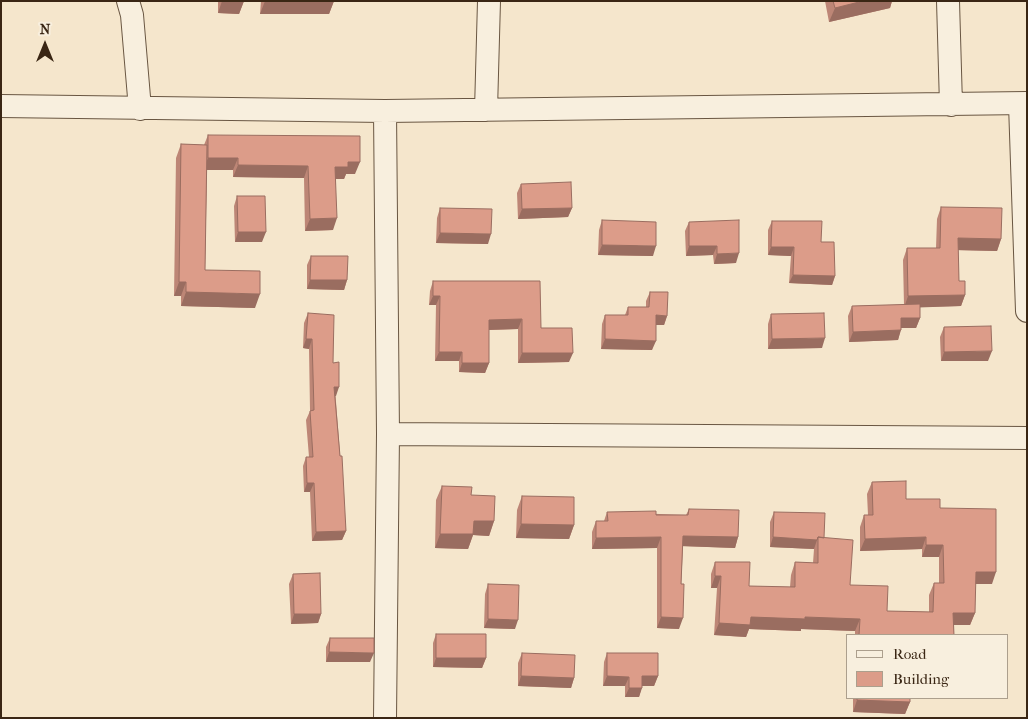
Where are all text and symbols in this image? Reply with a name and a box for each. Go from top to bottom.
north arrow [20,20,70,70]
text: N [40,21,50,38]
legend [846,634,1008,699]
text: Road [893,645,926,663]
text: Building [893,670,949,688]

